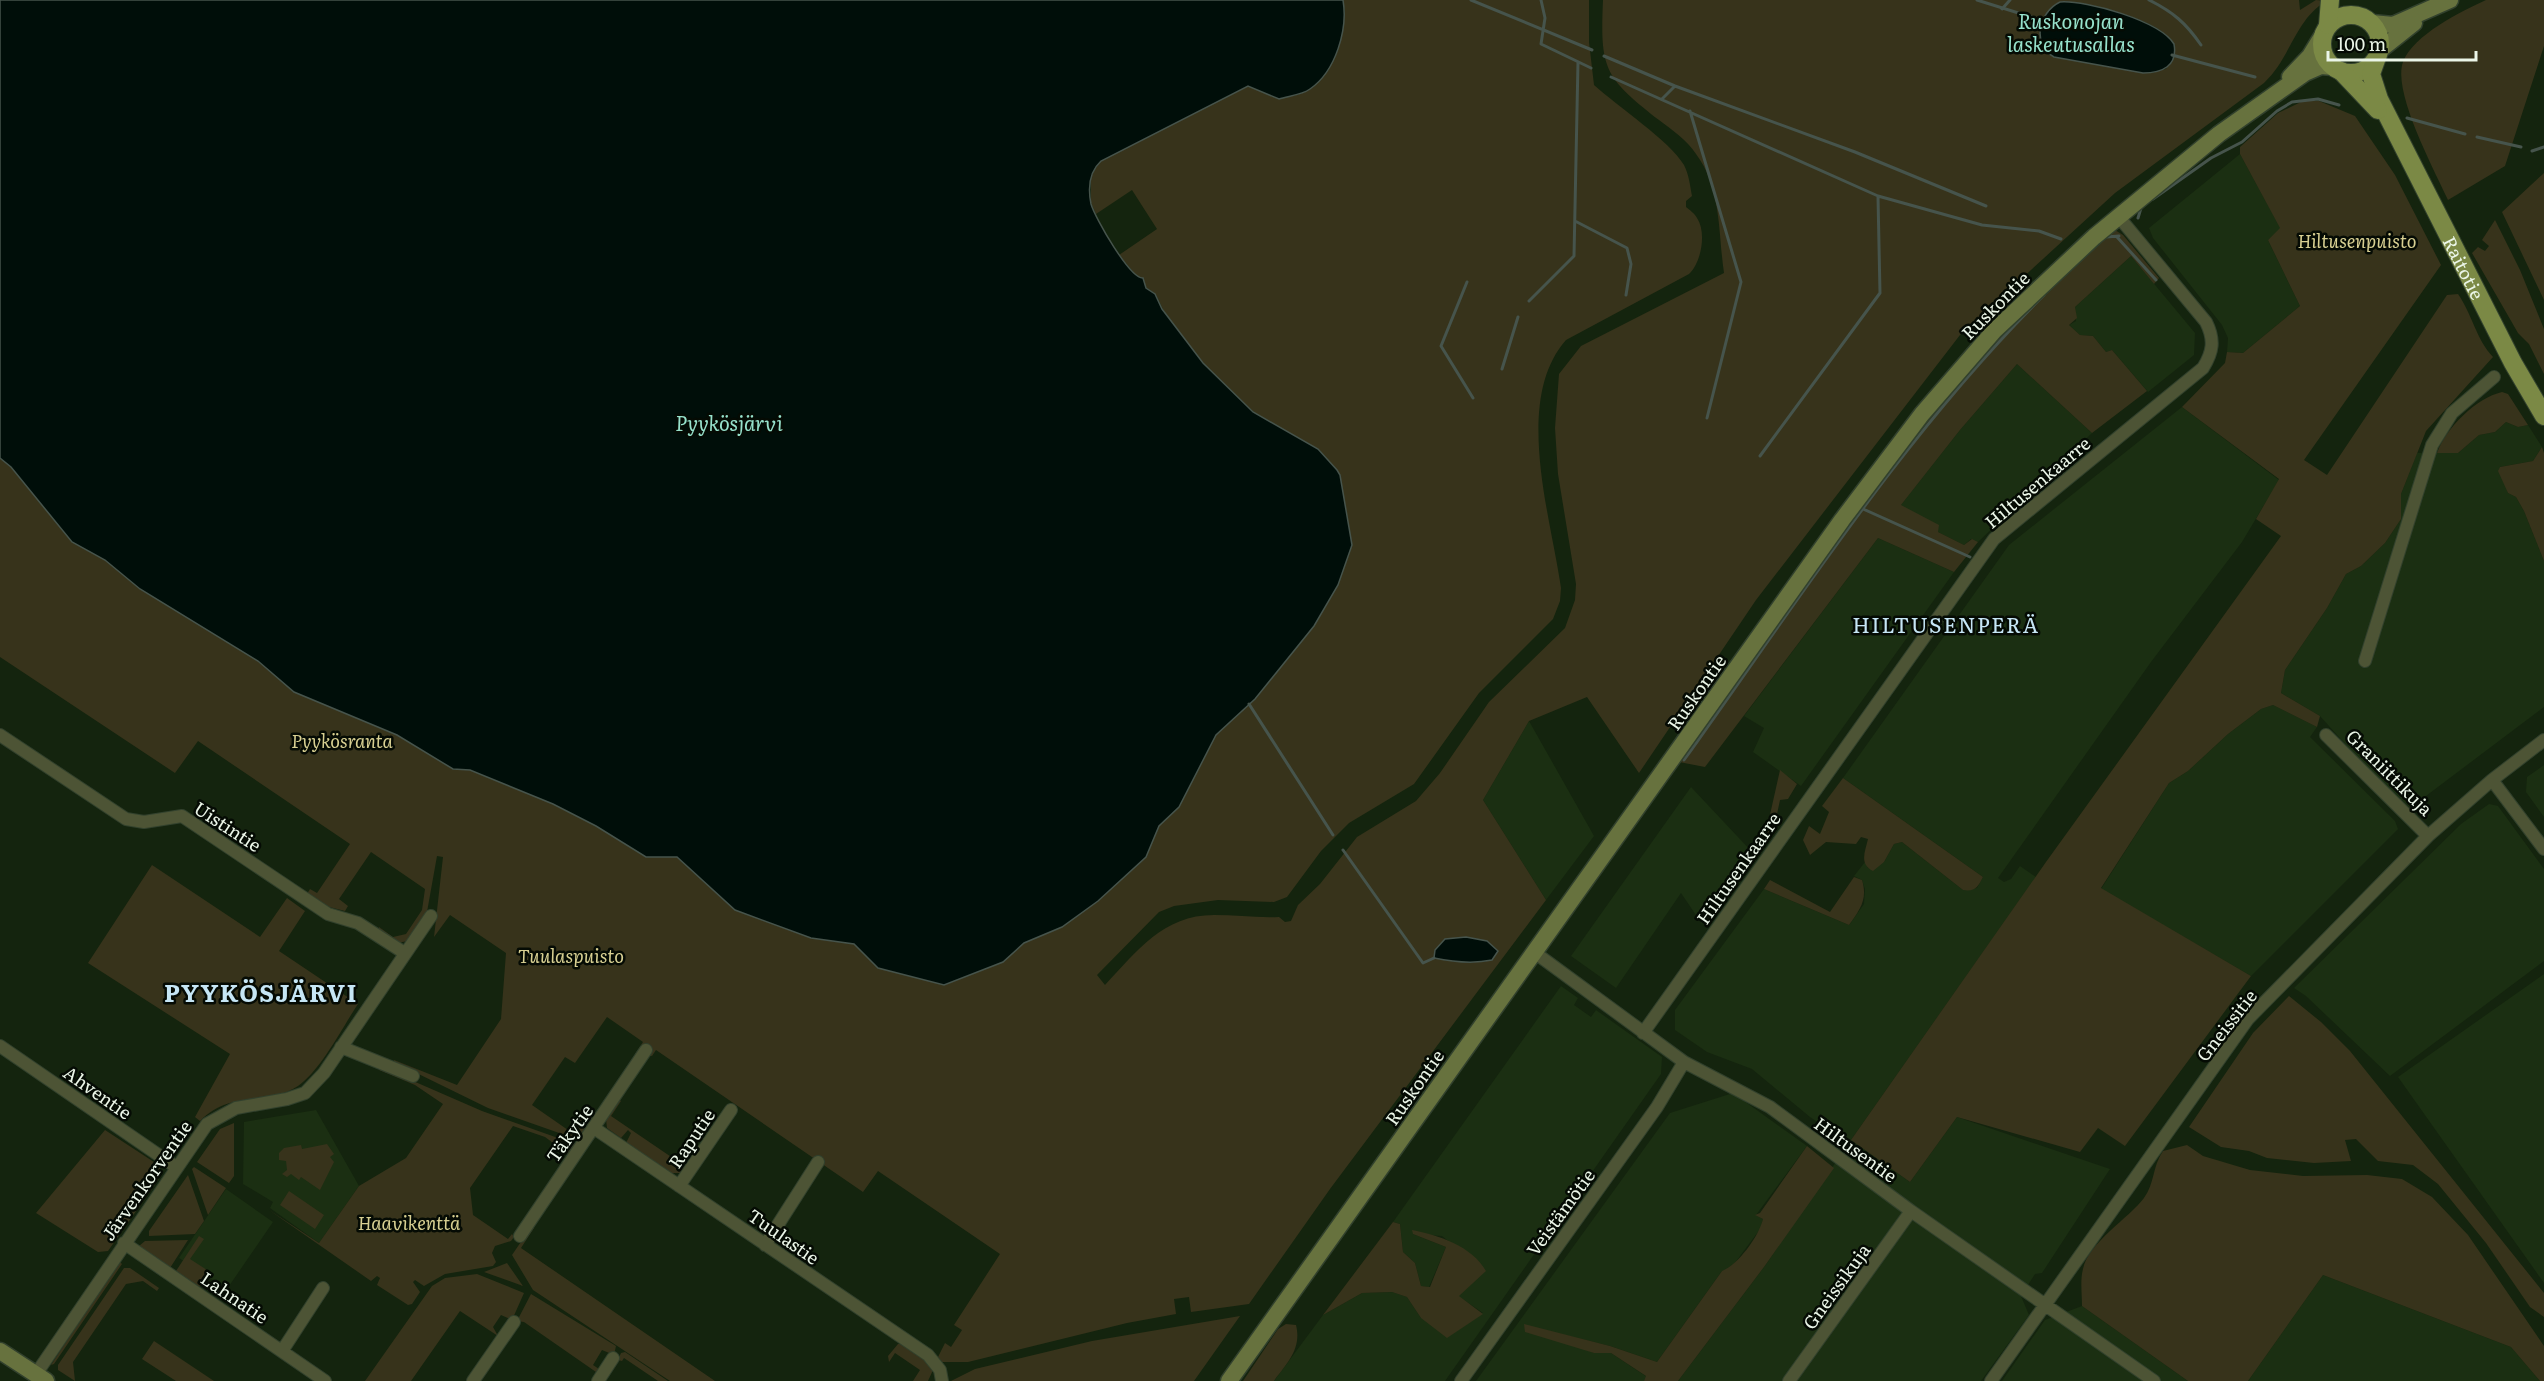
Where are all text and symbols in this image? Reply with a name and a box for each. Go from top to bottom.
water label: Ruskonojan laskeutusallas [2007,5,2135,58]
scale bar [2328,24,2476,62]
text: 100 m [2337,30,2386,57]
park label: Hiltusenpuisto [2297,227,2417,254]
street label: Raitotie [2437,231,2492,304]
street label: Ruskontie [1955,265,2035,345]
water label: Pyykösjärvi [675,407,783,437]
street label: Hiltusenkaarre [1978,430,2096,534]
district label: HILTUSENPERÄ [1852,608,2040,639]
street label: Ruskontie [1660,649,1732,735]
street label: Graniittikuja [2341,723,2440,822]
park label: Pyykösranta [291,727,394,754]
street label: Uistintie [189,794,267,858]
street label: Hiltusenkaarre [1689,807,1787,929]
park label: Tuulaspuisto [518,942,624,969]
district label: PYYKÖSJÄRVI [164,974,358,1009]
street label: Gneissitie [2189,983,2263,1067]
street label: Ruskontie [1378,1044,1450,1130]
street label: Ahventie [58,1059,138,1125]
street label: Täkytie [539,1098,599,1168]
street label: Raputie [661,1103,721,1173]
street label: Hiltusentie [1809,1110,1903,1188]
street label: Järvenkorventie [94,1114,198,1246]
street label: Veistämötie [1519,1163,1601,1261]
street label: Tuulastie [743,1201,825,1271]
park label: Haavikenttä [358,1209,461,1236]
street label: Gneissikuja [1796,1237,1877,1334]
street label: Lahnatie [196,1264,274,1330]

